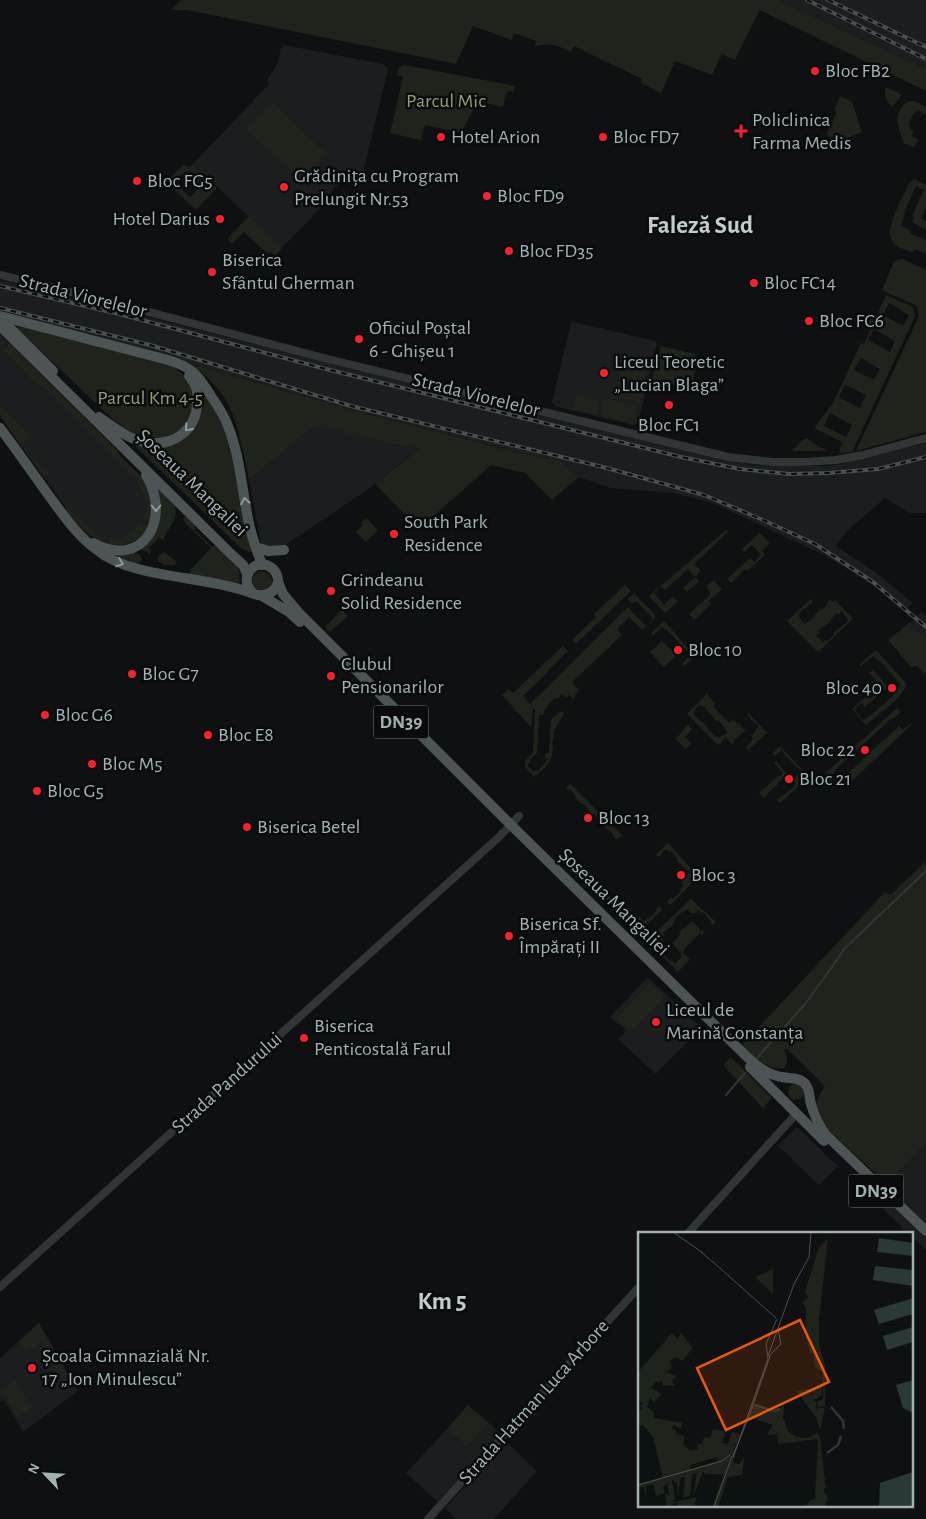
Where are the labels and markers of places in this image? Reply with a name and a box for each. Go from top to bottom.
place label: Bloc FB2 [825,61,890,81]
marker: Bloc FB2 [809,65,821,77]
place label: Policlinica Farma Medis [752,110,851,153]
marker: Policlinica Farma Medis [734,124,748,138]
place label: Hotel Arion [451,127,540,147]
place label: Bloc FD7 [613,127,679,147]
marker: Hotel Arion [435,131,447,143]
marker: Bloc FD7 [597,131,609,143]
place label: Grădinița cu Program Prelungit Nr.53 [294,166,459,209]
place label: Bloc FG5 [147,171,213,191]
marker: Bloc FG5 [131,175,143,187]
marker: Grădinița cu Program Prelungit Nr.53 [278,181,290,193]
place label: Bloc FD9 [497,186,565,206]
marker: Bloc FD9 [481,190,493,202]
place label: Hotel Darius [112,209,210,229]
marker: Hotel Darius [214,213,226,225]
place label: Bloc FD35 [519,241,594,261]
marker: Bloc FD35 [503,245,515,257]
place label: Biserica Sfântul Gherman [222,250,355,293]
marker: Biserica Sfântul Gherman [206,266,218,278]
place label: Bloc FC14 [764,273,836,293]
marker: Bloc FC14 [748,277,760,289]
place label: Bloc FC6 [819,311,884,331]
marker: Bloc FC6 [803,315,815,327]
place label: Oficiul Poștal 6 - Ghișeu 1 [369,318,471,362]
marker: Oficiul Poștal 6 - Ghișeu 1 [353,333,365,345]
place label: Liceul Teoretic „Lucian Blaga” [614,352,725,395]
marker: Liceul Teoretic „Lucian Blaga” [598,367,610,379]
marker: Bloc FC1 [663,399,675,411]
place label: Bloc FC1 [638,415,700,435]
place label: South Park Residence [404,512,488,555]
marker: South Park Residence [388,528,400,540]
place label: Grindeanu Solid Residence [341,570,462,613]
marker: Grindeanu Solid Residence [325,585,337,597]
place label: Bloc 10 [688,640,742,660]
marker: Bloc 10 [672,644,684,656]
place label: Clubul Pensionarilor [341,654,444,697]
place label: Bloc G7 [142,664,199,684]
marker: Bloc G7 [126,668,138,680]
marker: Clubul Pensionarilor [325,670,337,682]
place label: Bloc 40 [825,678,882,698]
marker: Bloc 40 [886,682,898,694]
place label: Bloc G6 [55,705,113,725]
marker: Bloc G6 [39,709,51,721]
place label: Bloc E8 [218,725,274,745]
marker: Bloc E8 [202,729,214,741]
place label: Bloc 22 [800,740,855,760]
marker: Bloc 22 [859,744,871,756]
place label: Bloc M5 [102,754,163,774]
marker: Bloc M5 [86,758,98,770]
place label: Bloc 21 [799,769,851,789]
marker: Bloc 21 [783,773,795,785]
place label: Bloc G5 [47,781,104,801]
marker: Bloc G5 [31,785,43,797]
place label: Bloc 13 [598,808,650,828]
marker: Bloc 13 [582,812,594,824]
place label: Biserica Betel [257,817,361,837]
marker: Biserica Betel [241,821,253,833]
place label: Bloc 3 [691,865,736,885]
marker: Bloc 3 [675,869,687,881]
place label: Biserica Sf. Împărați II [519,914,602,958]
marker: Biserica Sf. Împărați II [503,930,515,942]
place label: Liceul de Marină Constanța [666,1000,803,1044]
place label: Biserica Penticostală Farul [314,1016,451,1059]
marker: Liceul de Marină Constanța [650,1016,662,1028]
marker: Biserica Penticostală Farul [298,1032,310,1044]
place label: Școala Gimnazială Nr. 17 „Ion Minulescu” [42,1346,210,1389]
marker: Școala Gimnazială Nr. 17 „Ion Minulescu” [26,1362,38,1374]

